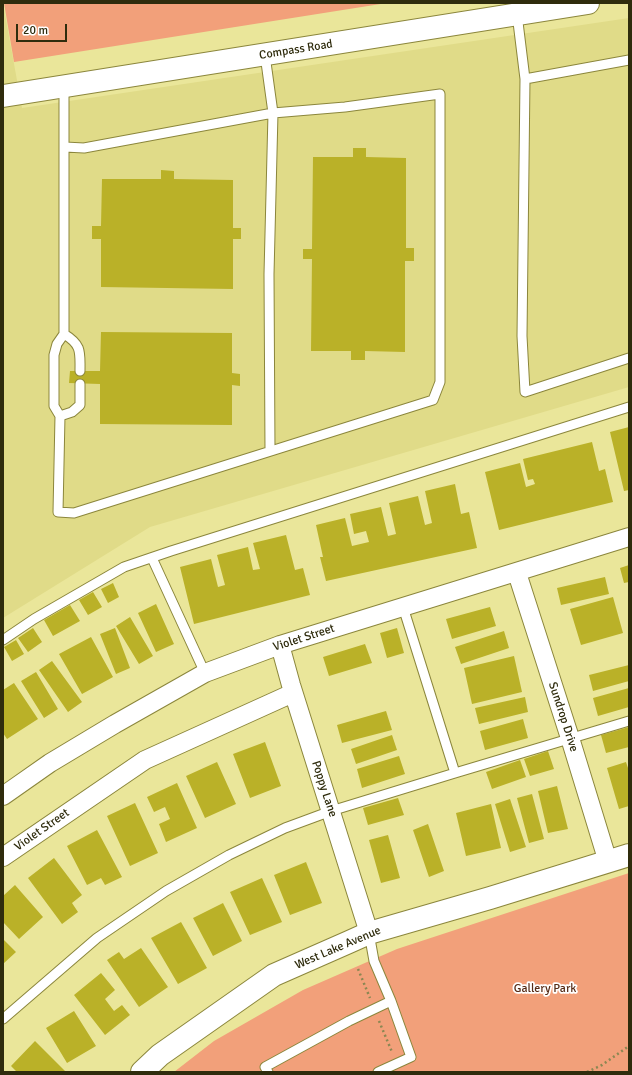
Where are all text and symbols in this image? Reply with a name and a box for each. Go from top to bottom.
scale bar [18,16,69,42]
text: 20 m [23,23,48,38]
street label: Compass Road [258,37,334,63]
street label: Violet Street [271,621,337,655]
street label: Sundrop Drive [545,680,581,754]
street label: Poppy Lane [308,759,340,819]
street label: Violet Street [12,806,72,854]
street label: West Lake Avenue [293,923,383,973]
park label: Gallery Park [514,982,576,996]

